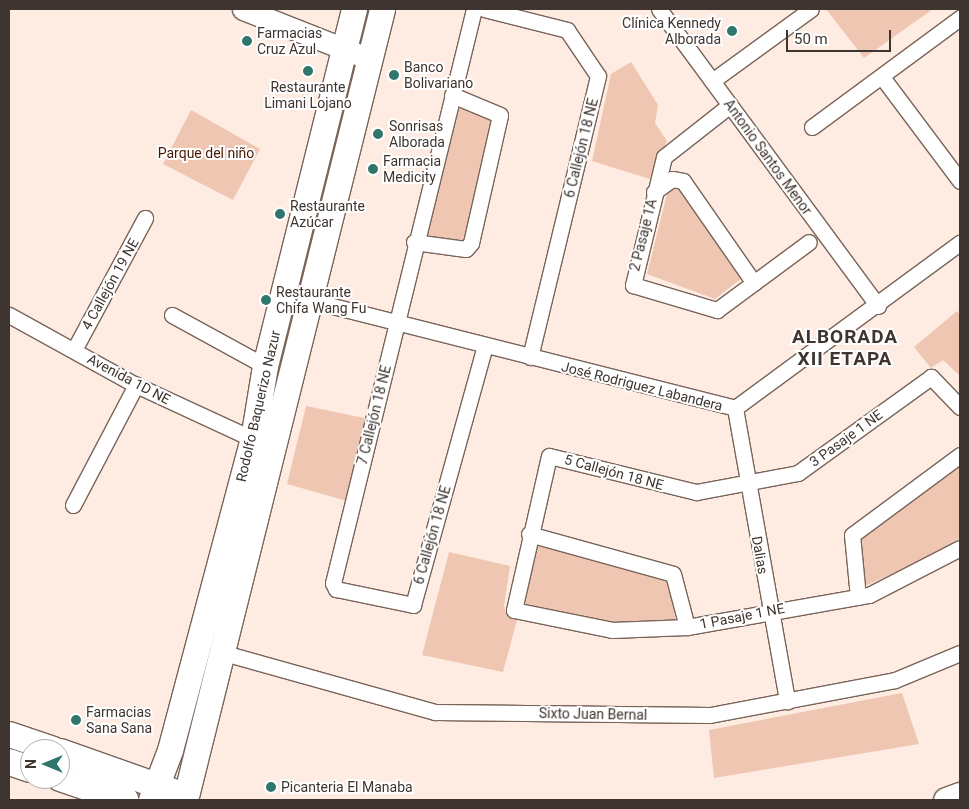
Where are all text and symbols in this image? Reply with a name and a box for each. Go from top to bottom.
place label: Clínica Kennedy Alborada [622,15,721,48]
scale bar [789,20,894,52]
marker: Clínica Kennedy Alborada [725,24,739,38]
place label: Farmacias Cruz Azul [257,25,322,58]
text: 50 m [794,30,828,48]
marker: Farmacias Cruz Azul [241,35,253,47]
place label: Banco Bolivariano [404,59,473,92]
marker: Restaurante Limani Lojano [302,65,314,77]
marker: Banco Bolivariano [388,69,400,81]
place label: Restaurante Limani Lojano [264,79,352,111]
street label: 6 Callejón 18 NE [561,96,601,200]
street label: Antonio Santos Menor [720,96,816,218]
place label: Sonrisas Alborada [389,118,445,150]
marker: Sonrisas Alborada [371,127,385,141]
park label: Parque del niño [158,145,254,161]
place label: Farmacia Medicity [383,153,441,186]
marker: Farmacia Medicity [367,163,379,175]
street label: 2 Pasaje 1A [626,197,660,273]
place label: Restaurante Azúcar [290,198,365,230]
marker: Restaurante Azúcar [274,208,286,220]
street label: 4 Callejón 19 NE [78,235,142,333]
place label: Restaurante Chifa Wang Fu [276,284,366,316]
marker: Restaurante Chifa Wang Fu [260,294,272,306]
district label: ALBORADA XII ETAPA [791,326,899,370]
street label: Rodolfo Baquerizo Nazur [232,329,284,483]
street label: Avenida 1D NE [85,350,173,408]
street label: José Rodriguez Labandera [560,358,724,414]
street label: 7 Callejón 18 NE [354,363,394,467]
street label: 3 Pasaje 1 NE [806,406,886,470]
street label: 5 Callejón 18 NE [563,451,665,493]
street label: 6 Callejón 18 NE [410,484,454,586]
street label: Dalias [748,535,772,575]
street label: 1 Pasaje 1 NE [698,600,786,632]
place label: Farmacias Sana Sana [86,704,152,736]
street label: Sixto Juan Bernal [539,705,647,723]
marker: Farmacias Sana Sana [70,714,82,726]
north arrow [20,739,70,789]
text: N [23,759,39,769]
place label: Picanteria El Manaba [281,779,413,795]
marker: Picanteria El Manaba [265,781,277,793]

